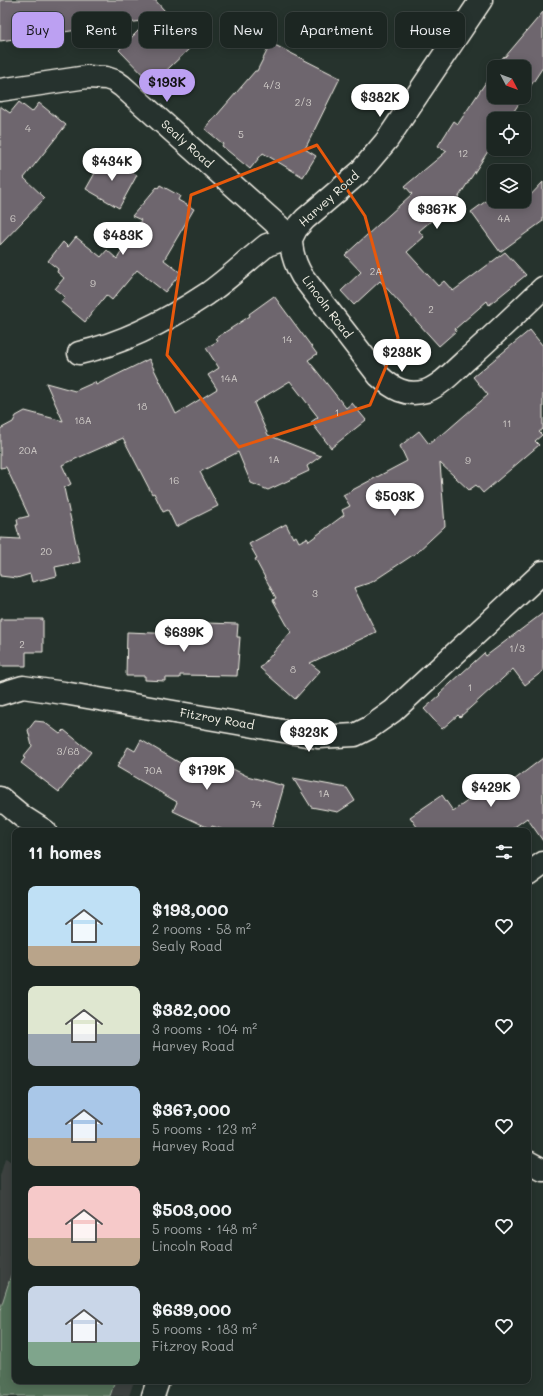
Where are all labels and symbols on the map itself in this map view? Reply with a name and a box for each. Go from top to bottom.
north arrow [487,60,531,104]
pin: $193K [139,69,195,103]
house number: 4/3 [264,78,281,92]
pin: $382K [352,84,408,118]
house number: 2/3 [295,95,311,109]
street label: Sealy Road [158,116,217,171]
house number: 4 [25,121,31,135]
house number: 5 [238,127,244,141]
house number: 12 [458,146,468,160]
pin: $434K [84,148,140,182]
street label: Harvey Road [295,167,362,230]
pin: $367K [409,196,465,230]
house number: 6 [10,211,16,225]
house number: 4A [498,211,510,225]
pin: $483K [95,222,151,256]
house number: 2A [370,264,382,278]
street label: Lincoln Road [299,272,357,341]
house number: 9 [90,276,96,290]
house number: 2 [428,302,434,316]
house number: 14 [282,332,292,346]
pin: $238K [374,339,430,373]
house number: 14A [220,371,238,385]
house number: 18 [137,399,147,413]
house number: 1 [335,405,339,419]
house number: 18A [74,413,92,427]
house number: 11 [503,416,511,430]
house number: 20A [19,443,37,457]
house number: 1A [268,452,280,466]
house number: 9 [465,453,471,467]
house number: 16 [169,473,179,487]
pin: $503K [367,483,423,517]
house number: 20 [40,544,52,558]
house number: 3 [312,586,318,600]
pin: $639K [156,619,212,653]
house number: 2 [19,637,25,651]
house number: 1/3 [509,641,525,655]
house number: 8 [290,662,296,676]
house number: 1 [468,680,472,694]
street label: Fitzroy Road [179,704,256,733]
pin: $323K [281,719,337,753]
house number: 3/68 [56,744,80,758]
pin: $179K [179,757,235,791]
house number: 70A [144,763,162,777]
pin: $429K [463,774,519,808]
house number: 1A [318,786,330,800]
house number: 74 [250,797,262,811]

